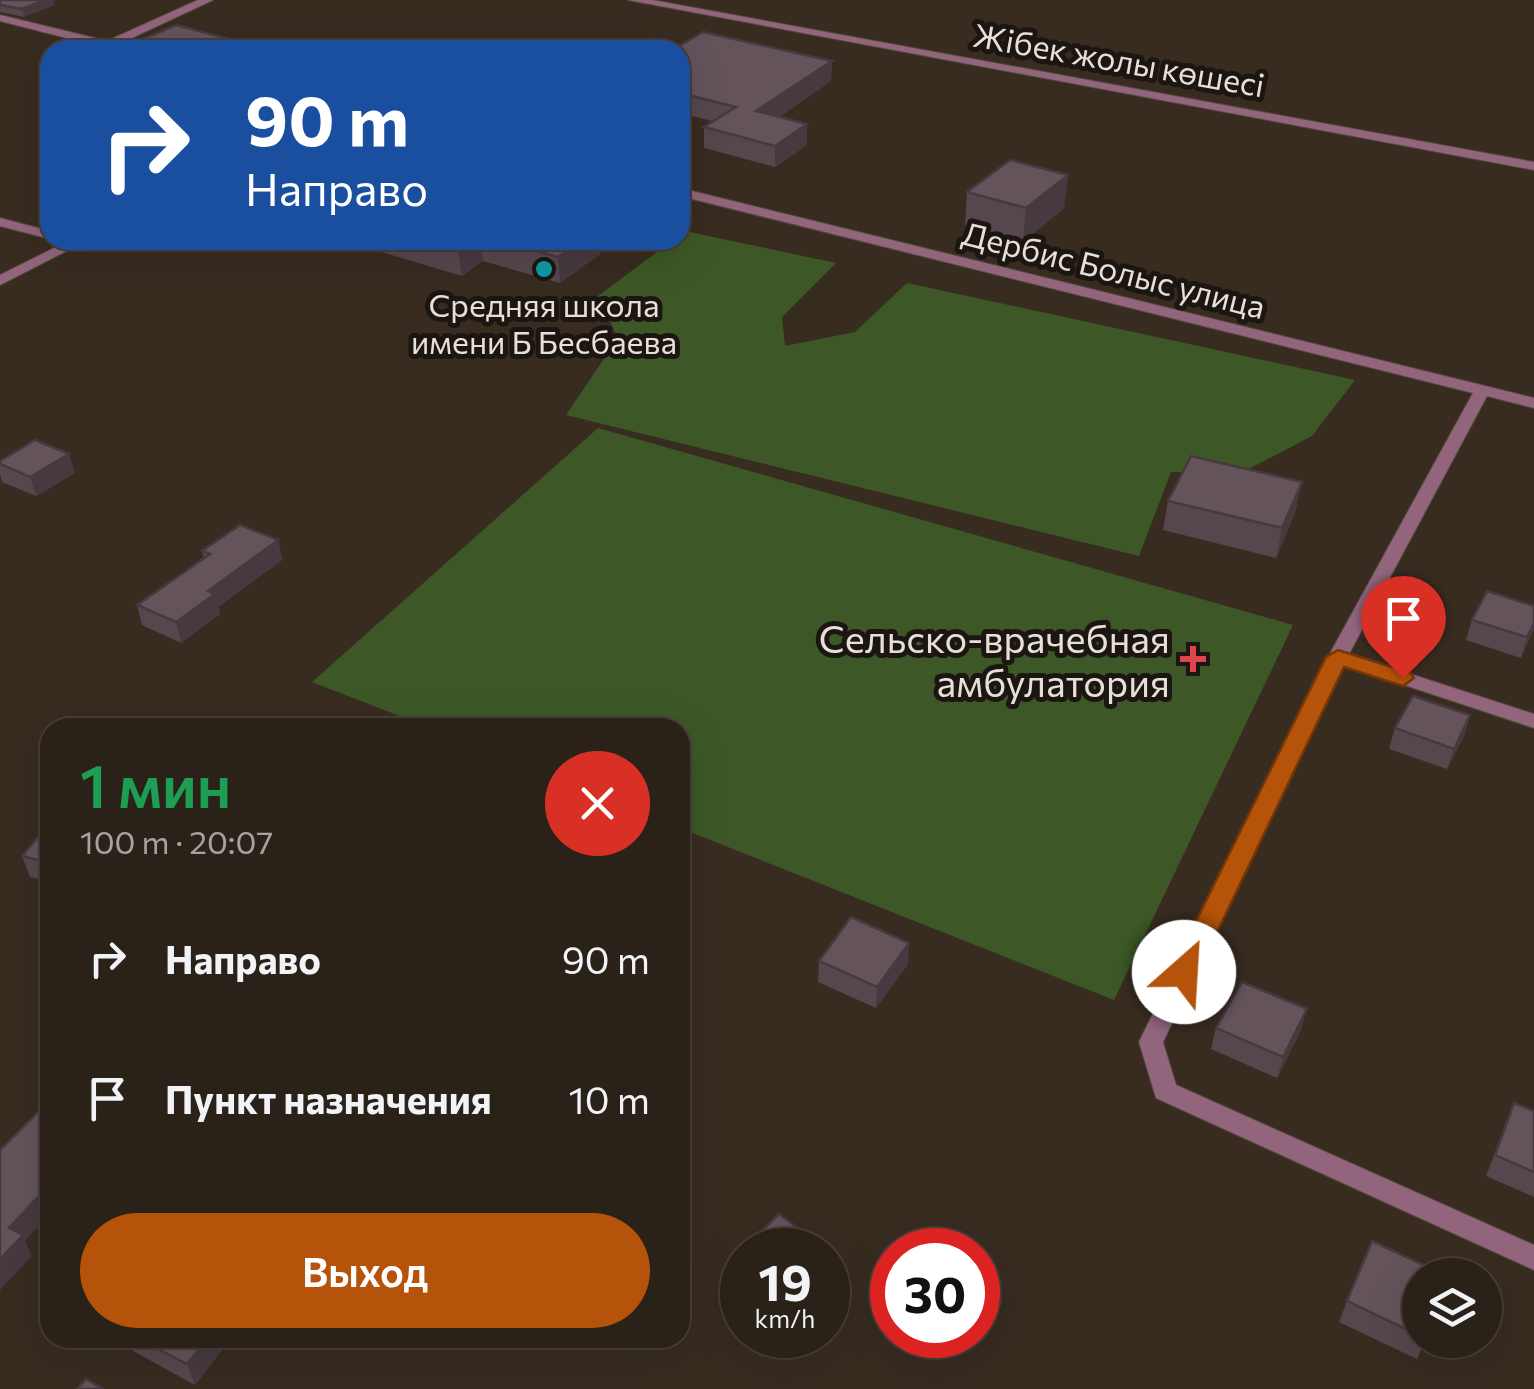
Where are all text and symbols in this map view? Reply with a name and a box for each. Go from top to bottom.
street label: Жібек жолы көшесі [970,14,1268,104]
text: 90 m [245,75,409,160]
icon: right [80,80,210,210]
text: Направо [245,160,428,215]
street label: Дербис Болыс улица [959,212,1269,326]
marker: Средняя школа имени Б Бесбаева [533,258,555,280]
place label: Средняя школа имени Б Бесбаева [411,284,677,361]
pin [1361,576,1446,679]
icon: arrive [1376,591,1431,646]
place label: Сельско-врачебная амбулатория [819,614,1170,705]
marker: Сельско-врачебная амбулатория [1180,646,1206,672]
text: 1 мин [80,747,231,820]
button: close [545,751,650,856]
text: 100 m · 20:07 [80,821,273,861]
position arrow [1132,920,1236,1024]
icon: right [80,931,135,986]
text: Направо [165,935,321,982]
text: 90 m [562,935,650,982]
icon: arrive [80,1071,135,1126]
text: Пункт назначения [165,1075,492,1122]
text: 10 m [569,1075,650,1122]
button: Выход [80,1213,650,1328]
speed limit sign: 30 [870,1228,1000,1358]
text: 19 [758,1250,812,1311]
map controls [1402,1258,1502,1358]
button: layers [1402,1258,1502,1358]
text: km/h [755,1303,815,1333]

